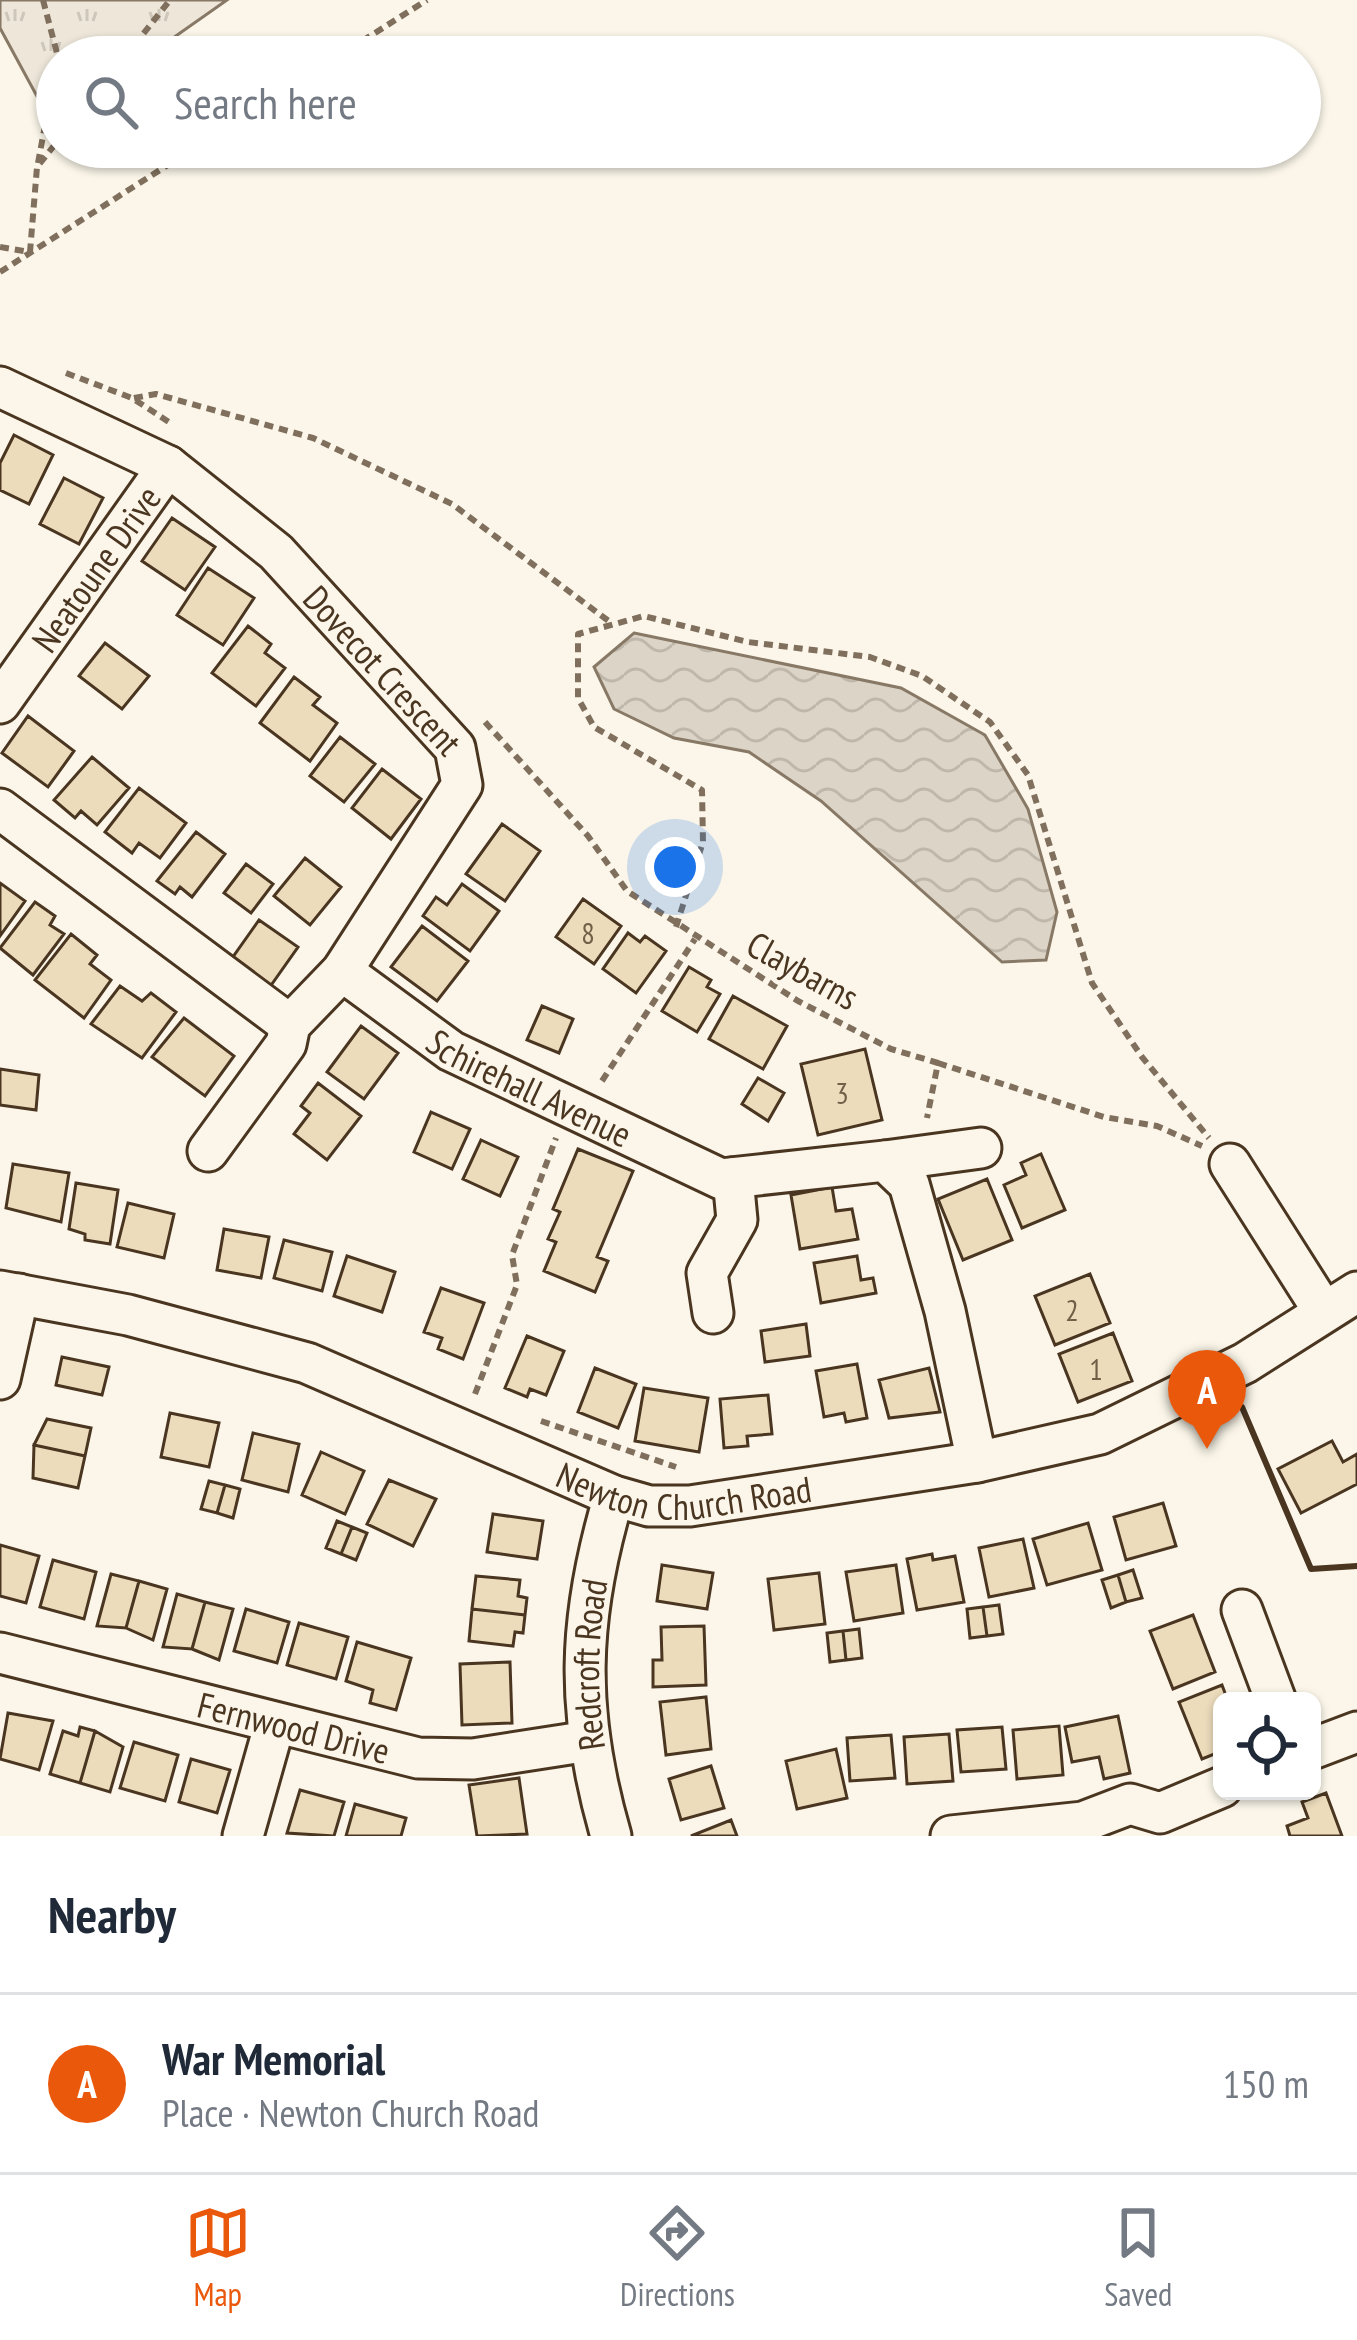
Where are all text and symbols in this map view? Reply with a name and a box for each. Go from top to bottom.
search box [36,36,1321,168]
icon: search [78,69,144,135]
text: Search here [174,73,357,131]
street label: Neatoune Drive [20,476,170,661]
street label: Dovecot Crescent [294,575,473,764]
your location [645,837,705,897]
house number: 8 [581,913,595,952]
street label: Claybarns [739,920,867,1020]
street label: Schirehall Avenue [418,1018,640,1157]
house number: 3 [835,1073,849,1112]
house number: 2 [1065,1290,1079,1329]
house number: 1 [1089,1349,1103,1388]
pin: A [1168,1350,1246,1449]
street label: Newton Church Road [550,1451,814,1530]
street label: Redcroft Road [562,1575,617,1754]
street label: Fernwood Drive [193,1680,395,1774]
map controls [1213,1692,1321,1800]
button: locate [1213,1692,1321,1800]
text: Nearby [48,1881,176,1947]
text: War Memorial [162,2029,385,2087]
text: A [77,2058,97,2109]
text: 150 m [1223,2058,1309,2109]
text: Place · Newton Church Road [162,2087,539,2138]
tab: Map [185,2200,251,2315]
tab: Directions [620,2200,735,2315]
tab: Saved [1104,2200,1172,2315]

